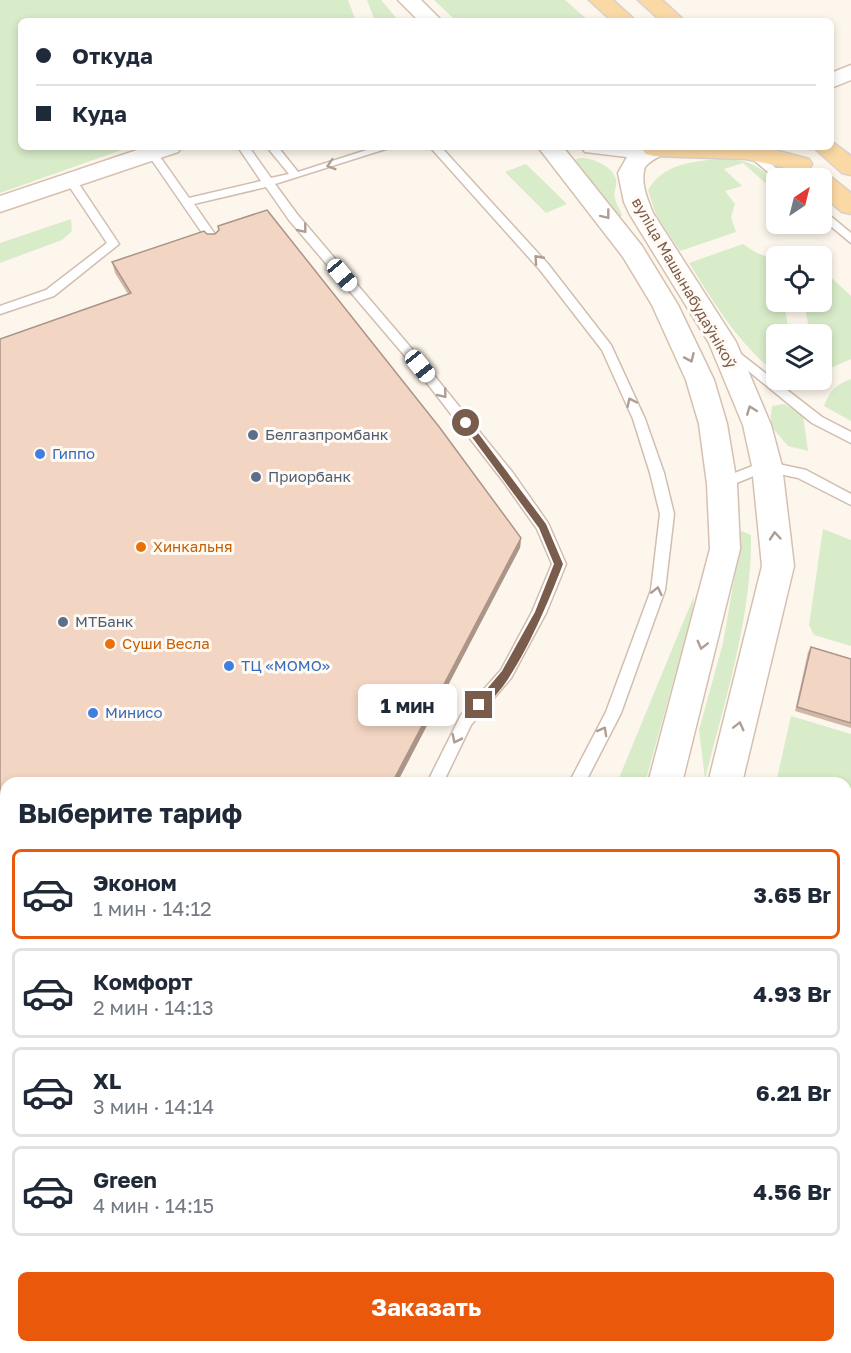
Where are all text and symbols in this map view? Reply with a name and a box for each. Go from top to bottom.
text: Откуда [72,42,153,69]
text: Куда [72,100,127,127]
one-way arrow [326,157,337,170]
north arrow [766,168,832,234]
map controls [766,168,832,390]
street label: вуліца Машынабудаўнікоў [629,194,741,371]
one-way arrow [598,209,609,220]
one-way arrow [296,222,307,233]
button: locate [766,246,832,312]
car [324,255,360,295]
one-way arrow [534,256,545,266]
button: layers [766,324,832,390]
car [402,346,438,386]
one-way arrow [683,352,695,363]
one-way arrow [435,387,446,398]
one-way arrow [627,398,639,409]
one-way arrow [746,405,758,416]
route start [452,409,479,436]
place label: Белгазпромбанк [265,425,389,443]
marker: Белгазпромбанк [246,428,260,442]
place label: Гиппо [52,444,95,462]
marker: Гиппо [33,447,47,461]
place label: Приорбанк [268,467,351,485]
marker: Приорбанк [249,470,263,484]
one-way arrow [769,531,782,540]
place label: Хинкальня [153,537,233,555]
marker: Хинкальня [134,540,148,554]
one-way arrow [649,586,662,596]
place label: МТБанк [75,612,134,630]
marker: МТБанк [56,615,70,629]
place label: Суши Весла [122,634,210,652]
marker: Суши Весла [103,637,117,651]
one-way arrow [696,640,709,650]
place label: ТЦ «МОМО» [241,656,330,674]
marker: ТЦ «МОМО» [222,659,236,673]
callout: 1 мин [359,684,458,726]
route end [465,691,492,718]
text: 1 мин [380,693,435,717]
place label: Минисо [105,703,163,721]
marker: Минисо [86,706,100,720]
one-way arrow [731,721,744,731]
one-way arrow [596,727,607,737]
one-way arrow [452,733,463,744]
text: Выберите тариф [18,797,242,829]
icon: car [21,867,75,921]
text: Эконом [93,869,177,896]
text: 3.65 Br [754,881,831,908]
text: 1 мин · 14:12 [93,896,212,920]
icon: car [21,966,75,1020]
text: Комфорт [93,968,193,995]
text: 4.93 Br [753,980,831,1007]
text: 2 мин · 14:13 [93,995,214,1019]
icon: car [21,1065,75,1119]
text: XL [93,1067,121,1094]
text: 6.21 Br [756,1079,831,1106]
text: 3 мин · 14:14 [93,1094,214,1118]
icon: car [21,1164,75,1218]
text: Green [93,1166,157,1193]
text: 4.56 Br [753,1178,831,1205]
text: 4 мин · 14:15 [93,1193,214,1217]
button: Заказать [18,1272,834,1341]

